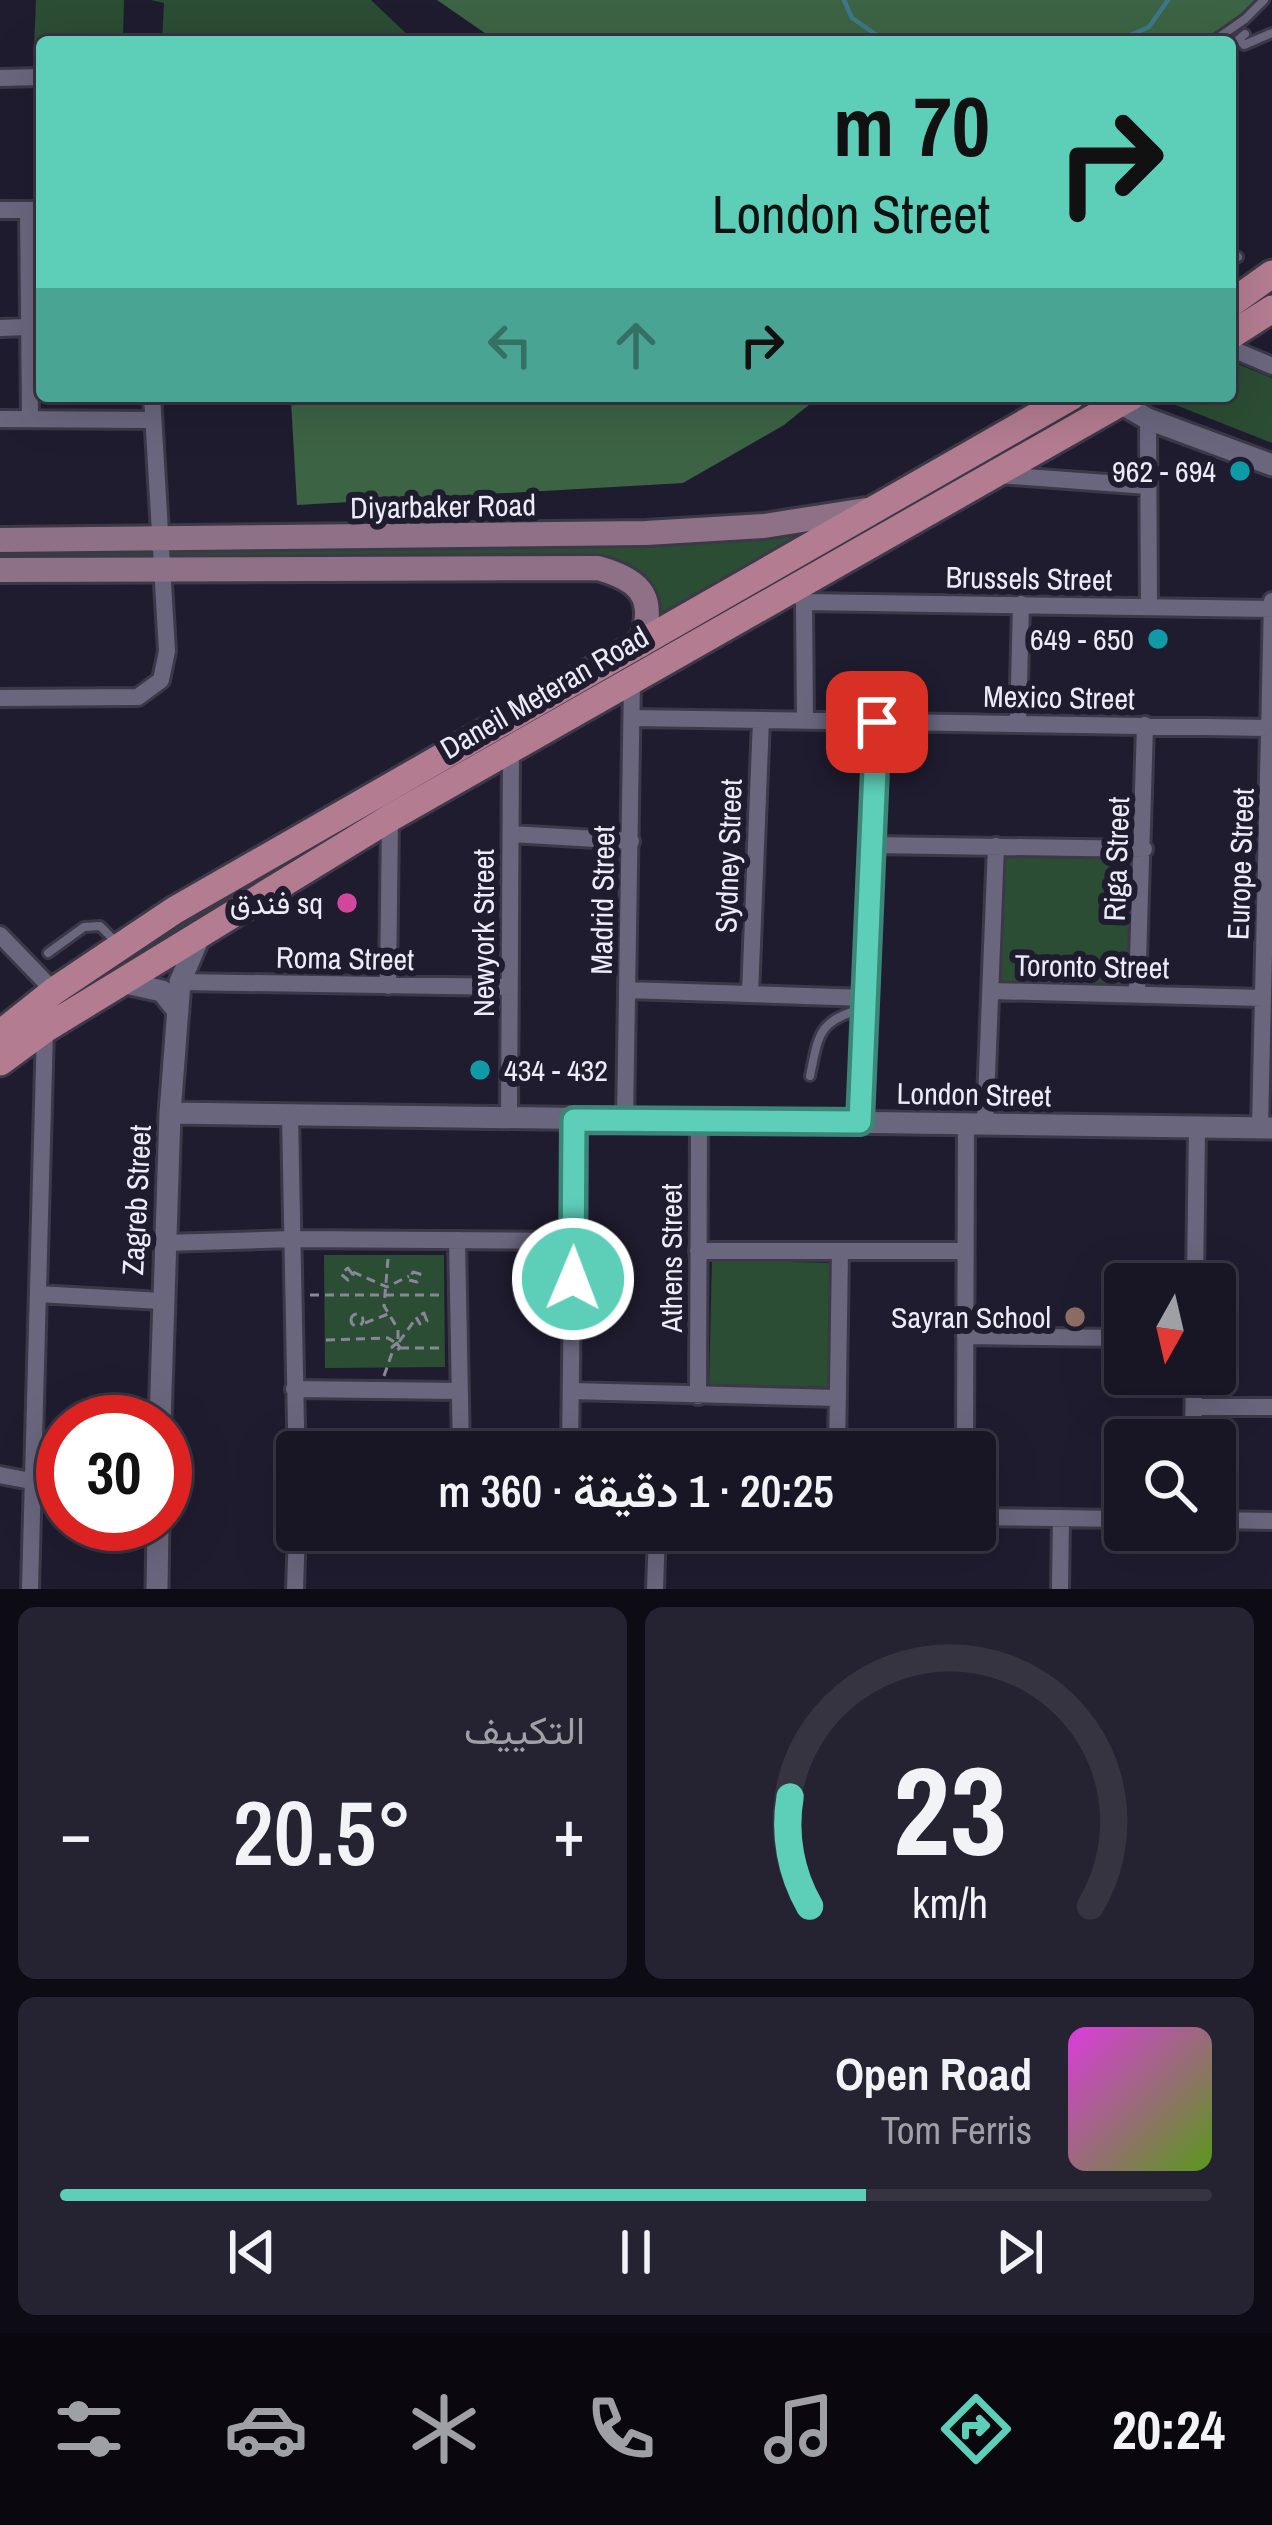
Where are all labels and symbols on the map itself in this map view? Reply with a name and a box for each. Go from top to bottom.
place label: 962 - 694 [1112,451,1216,491]
marker: 962 - 694 [1227,458,1253,484]
street label: Diyarbaker Road [350,484,536,528]
street label: Brussels Street [945,557,1113,599]
street label: Daneil Meteran Road [433,616,655,768]
place label: 649 - 650 [1030,619,1134,659]
marker: 649 - 650 [1145,626,1171,652]
pin [826,671,928,773]
street label: Mexico Street [983,676,1135,718]
street label: Sydney Street [705,778,751,934]
street label: Europe Street [1217,787,1263,941]
street label: Riga Street [1094,796,1138,922]
street label: Madrid Street [581,825,623,975]
street label: Newyork Street [463,849,503,1017]
place label: فندق sq [230,883,323,923]
marker: فندق sq [334,890,360,916]
street label: Roma Street [276,937,415,979]
street label: Toronto Street [1014,945,1170,987]
place label: 434 - 432 [504,1050,608,1090]
marker: 434 - 432 [467,1057,493,1083]
street label: London Street [896,1073,1052,1115]
street label: Zagreb Street [112,1124,160,1276]
street label: Athens Street [651,1183,691,1334]
position arrow [510,1216,636,1342]
north arrow [1104,1263,1236,1395]
place label: Sayran School [891,1297,1051,1337]
marker: Sayran School [1062,1304,1088,1330]
speed limit sign: 30 [36,1395,192,1551]

